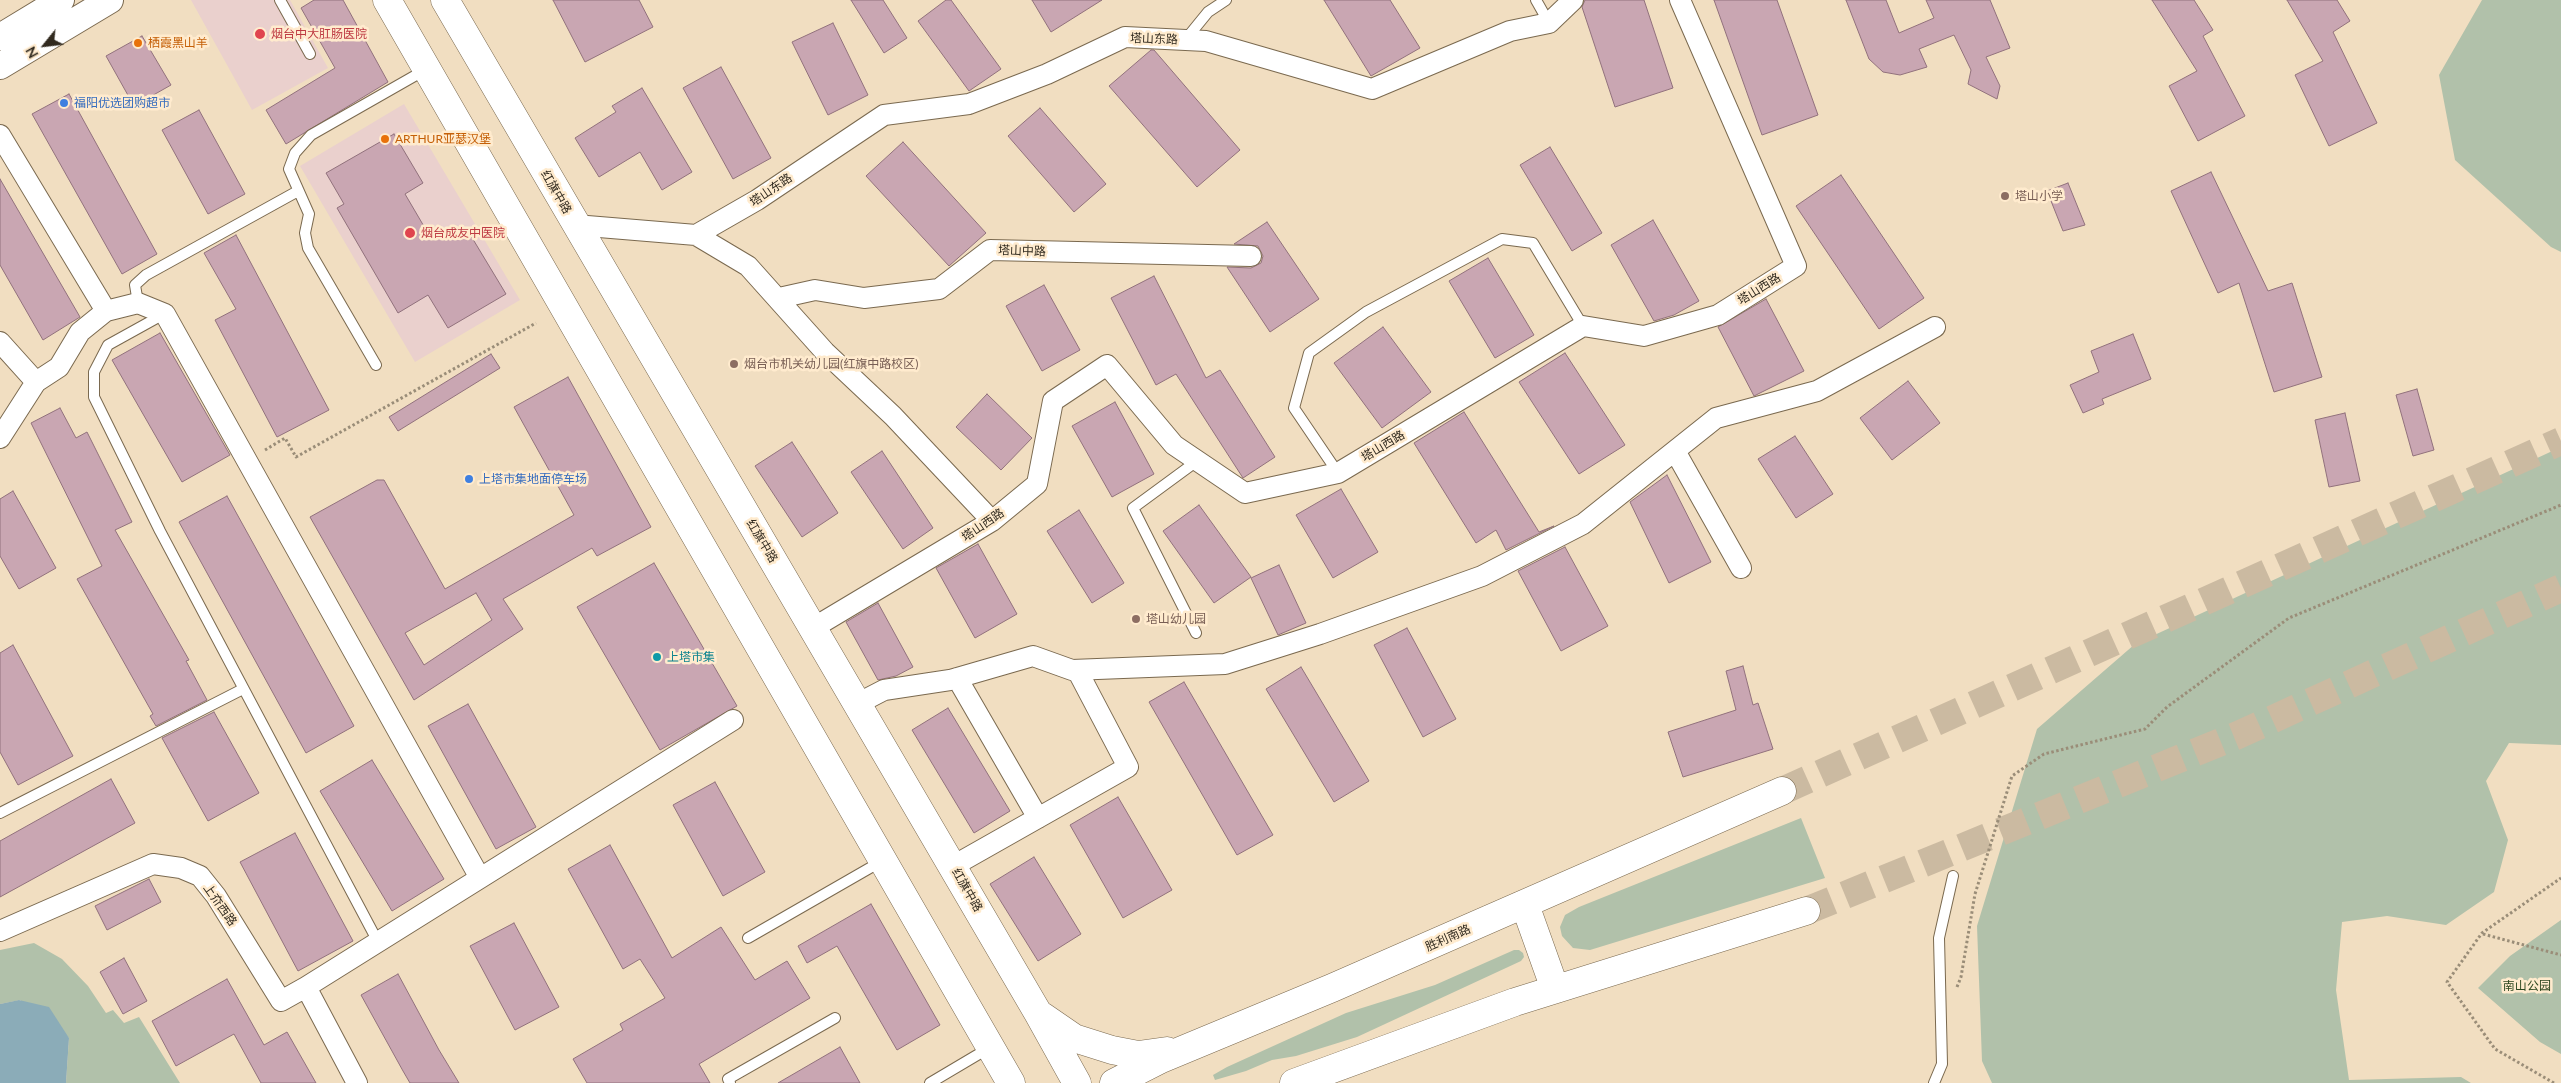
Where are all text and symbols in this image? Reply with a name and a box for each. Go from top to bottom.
north arrow [20,20,70,70]
marker: 烟台中大肛肠医院 [253,27,267,41]
place label: 烟台中大肛肠医院 [271,27,367,41]
street label: 塔山东路 [1130,31,1178,47]
place label: 栖霞黑山羊 [148,36,208,50]
marker: 栖霞黑山羊 [132,37,144,49]
text: N [21,44,41,61]
place label: 福阳优选团购超市 [74,96,170,110]
marker: 福阳优选团购超市 [58,97,70,109]
place label: ARTHUR亚瑟汉堡 [395,132,491,146]
marker: ARTHUR亚瑟汉堡 [379,133,391,145]
street label: 红旗中路 [538,168,574,216]
street label: 塔山东路 [747,171,795,209]
place label: 塔山小学 [2015,189,2063,203]
marker: 塔山小学 [1999,190,2011,202]
marker: 烟台成友中医院 [403,226,417,240]
place label: 烟台成友中医院 [421,226,505,240]
street label: 塔山中路 [998,243,1046,259]
street label: 塔山西路 [1735,270,1783,308]
place label: 烟台市机关幼儿园(红旗中路校区) [744,357,918,371]
marker: 烟台市机关幼儿园(红旗中路校区) [728,358,740,370]
street label: 塔山西路 [1359,427,1407,465]
place label: 上塔市集地面停车场 [479,472,587,486]
marker: 上塔市集地面停车场 [463,473,475,485]
street label: 塔山西路 [959,506,1007,544]
street label: 红旗中路 [743,517,781,565]
place label: 塔山幼儿园 [1146,612,1206,626]
marker: 塔山幼儿园 [1130,613,1142,625]
place label: 上塔市集 [667,650,715,664]
marker: 上塔市集 [651,651,663,663]
street label: 红旗中路 [949,866,985,914]
street label: 上夼西路 [200,881,240,929]
street label: 胜利南路 [1423,922,1473,954]
park label: 南山公园 [2503,979,2551,993]

